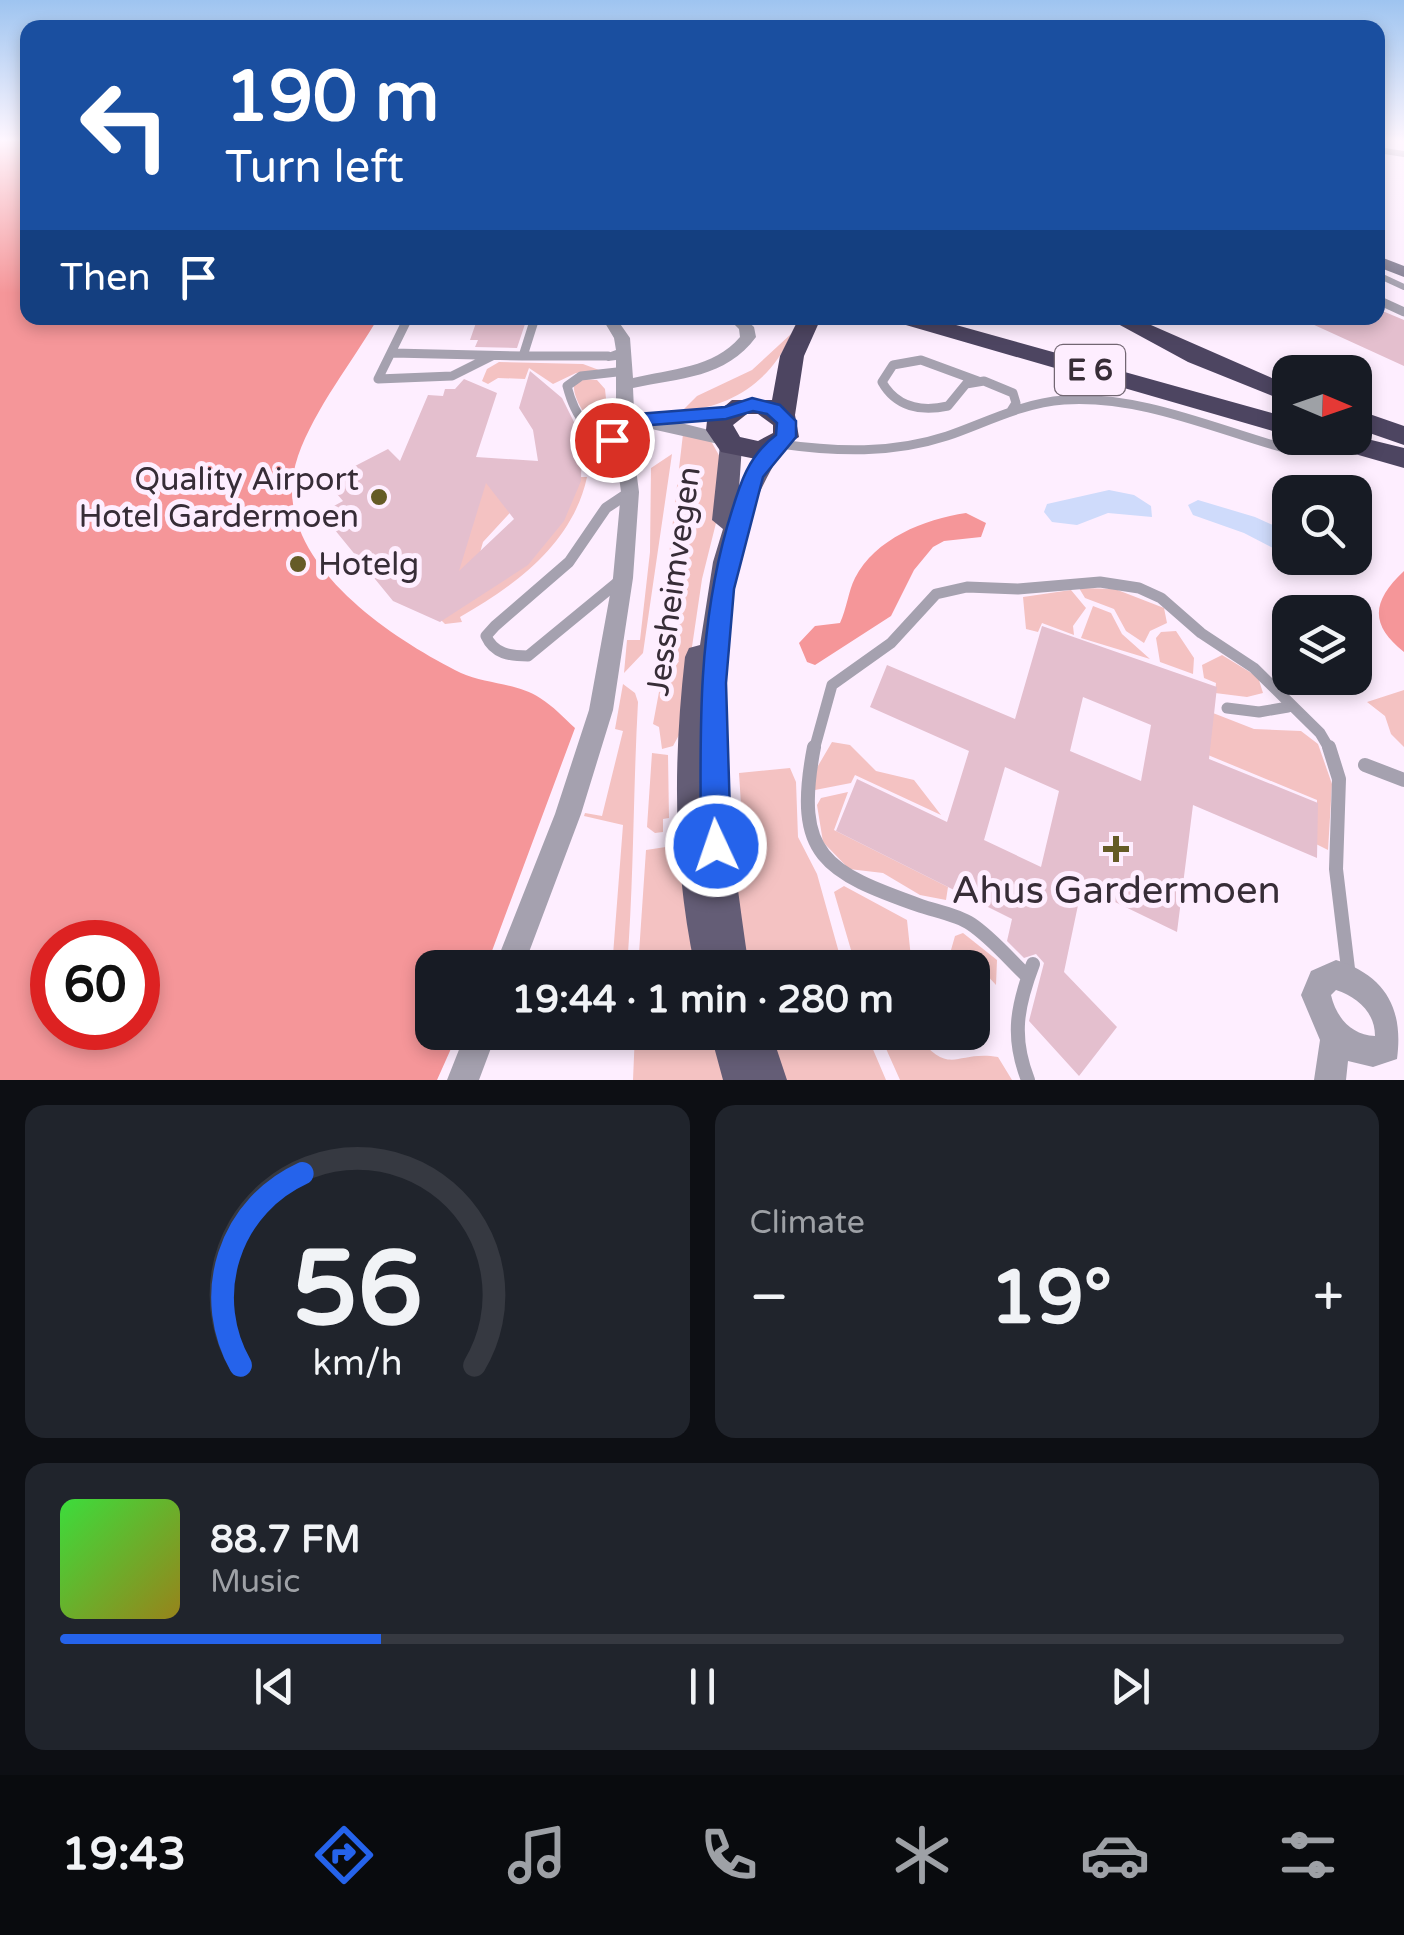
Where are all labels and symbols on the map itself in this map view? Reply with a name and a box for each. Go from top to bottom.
road number: E 6 [1055,345,1125,395]
north arrow [1272,355,1372,455]
pin [570,398,655,483]
place label: Quality Airport Hotel Gardermoen [79,461,359,536]
street label: Jessheimvegen [639,464,709,698]
marker: Quality Airport Hotel Gardermoen [368,486,390,508]
place label: Hotelg [318,546,419,584]
marker: Hotelg [287,553,309,575]
position arrow [664,794,768,898]
marker: Ahus Gardermoen [1103,836,1129,862]
place label: Ahus Gardermoen [951,868,1281,914]
speed limit sign: 60 [30,920,160,1050]

